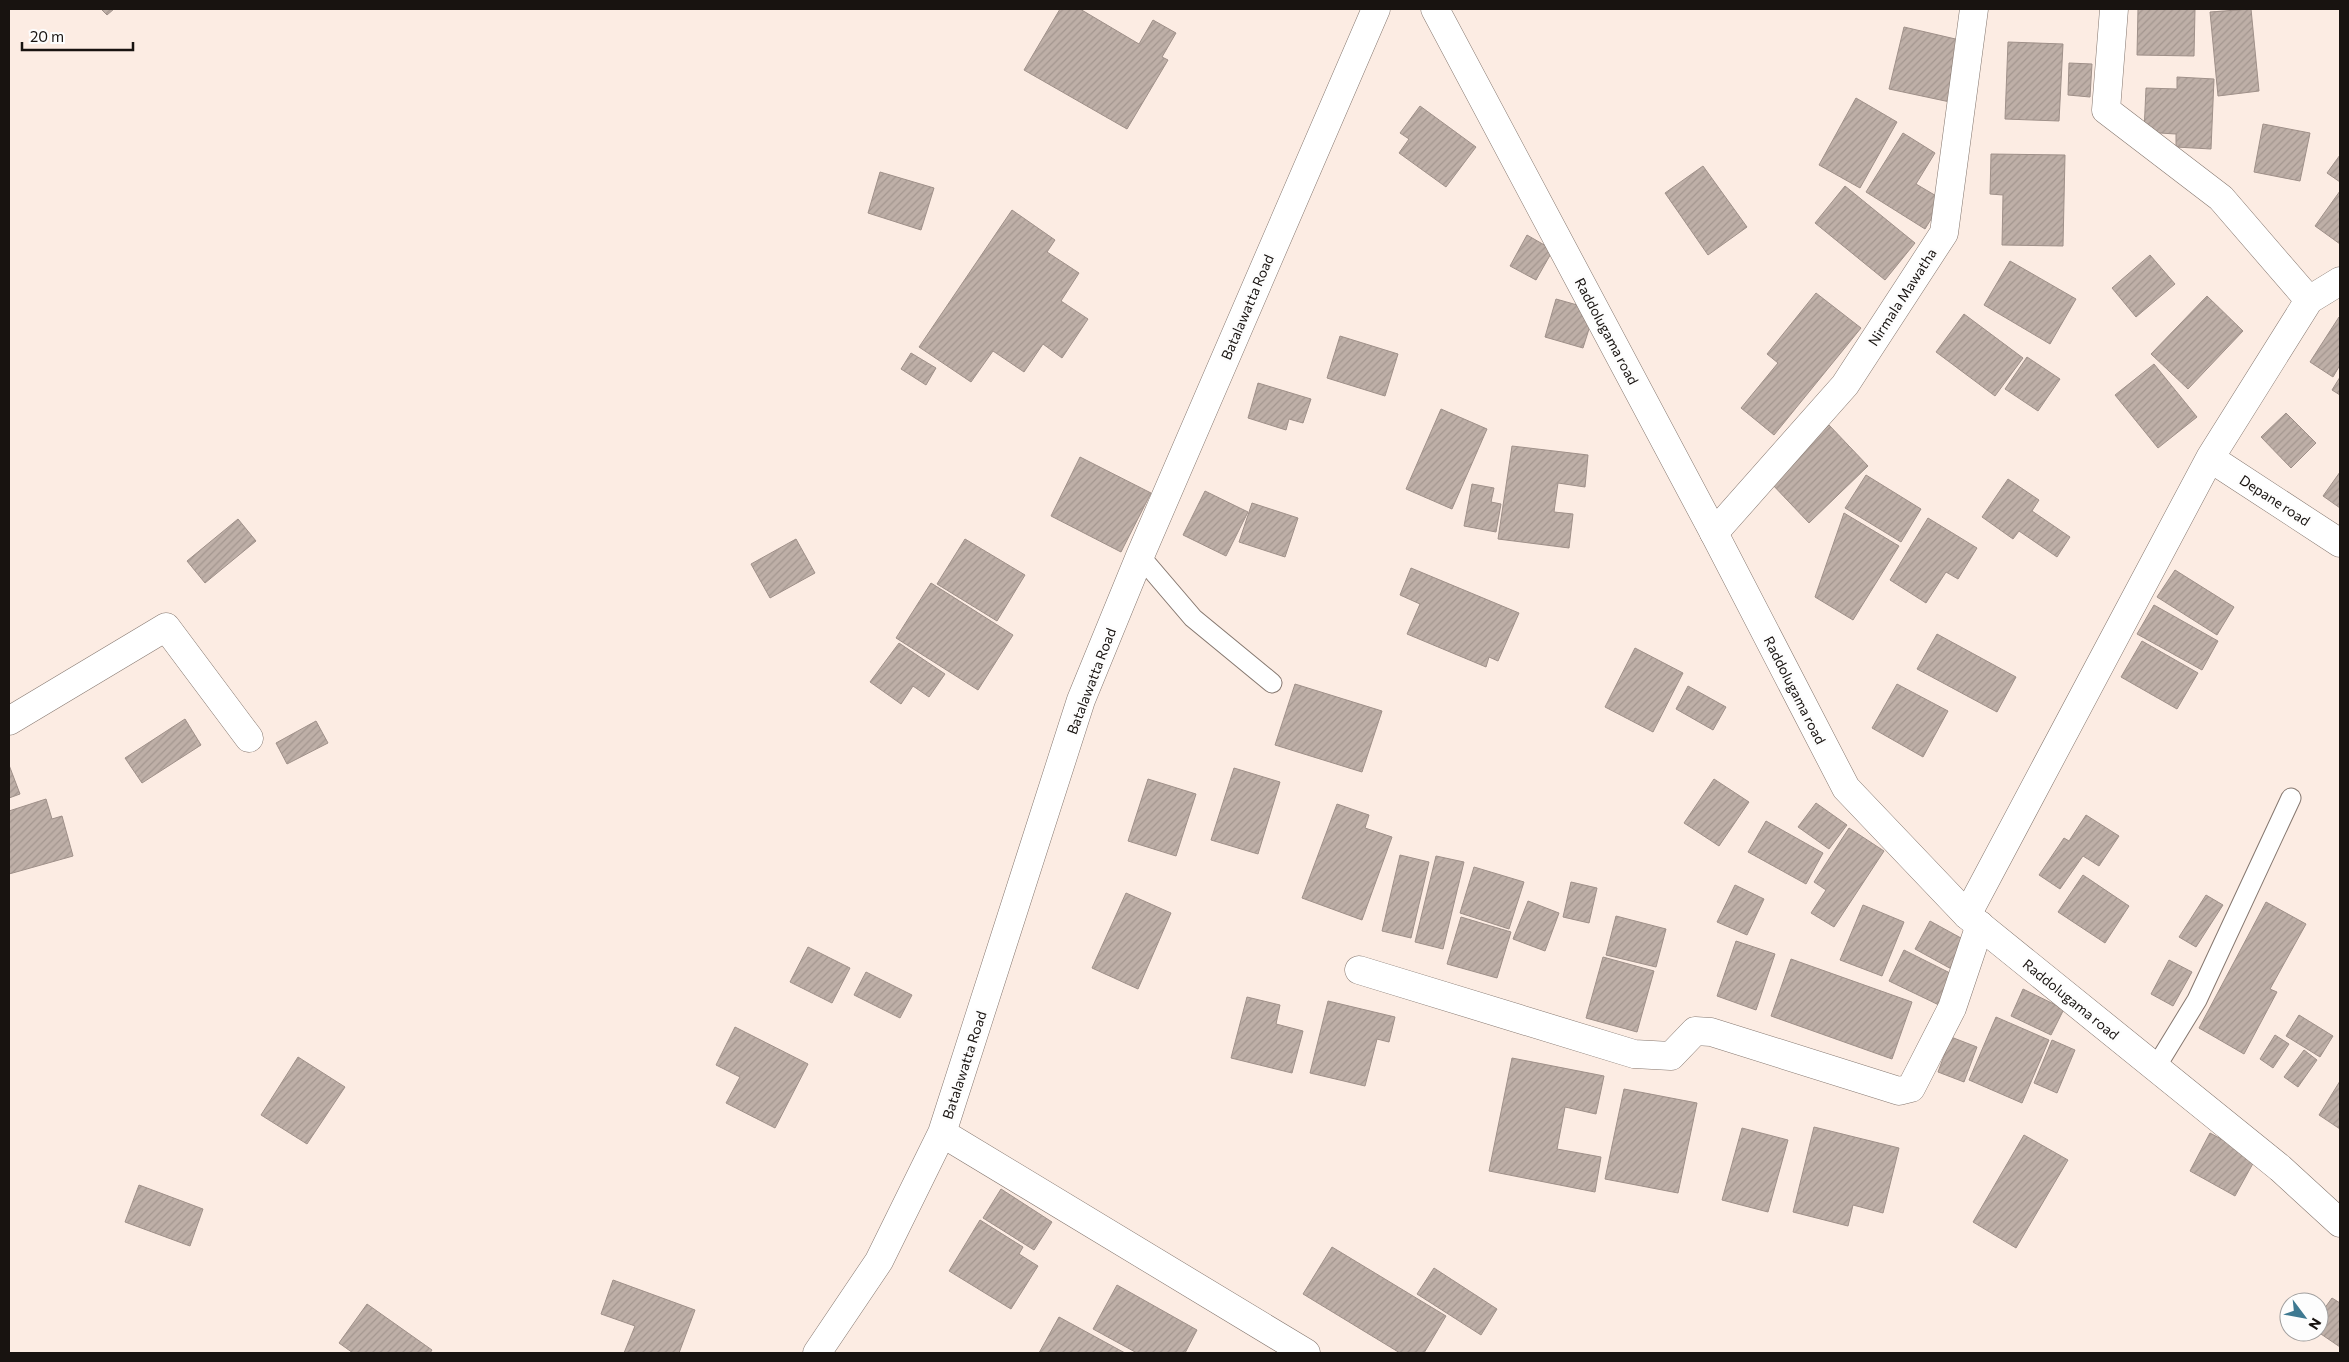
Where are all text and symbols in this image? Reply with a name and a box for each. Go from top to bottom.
scale bar [22,20,134,52]
text: 20 m [30,27,64,45]
street label: Nirmala Mawatha [1864,245,1940,349]
street label: Batalawatta Road [1217,252,1277,362]
street label: Raddolugama road [1572,275,1642,387]
street label: Depane road [2237,471,2313,529]
street label: Batalawatta Road [1063,625,1119,737]
street label: Raddolugama road [1760,633,1830,747]
street label: Raddolugama road [2020,955,2122,1043]
street label: Batalawatta Road [939,1009,989,1121]
north arrow [2279,1292,2329,1342]
text: N [2305,1315,2325,1333]

